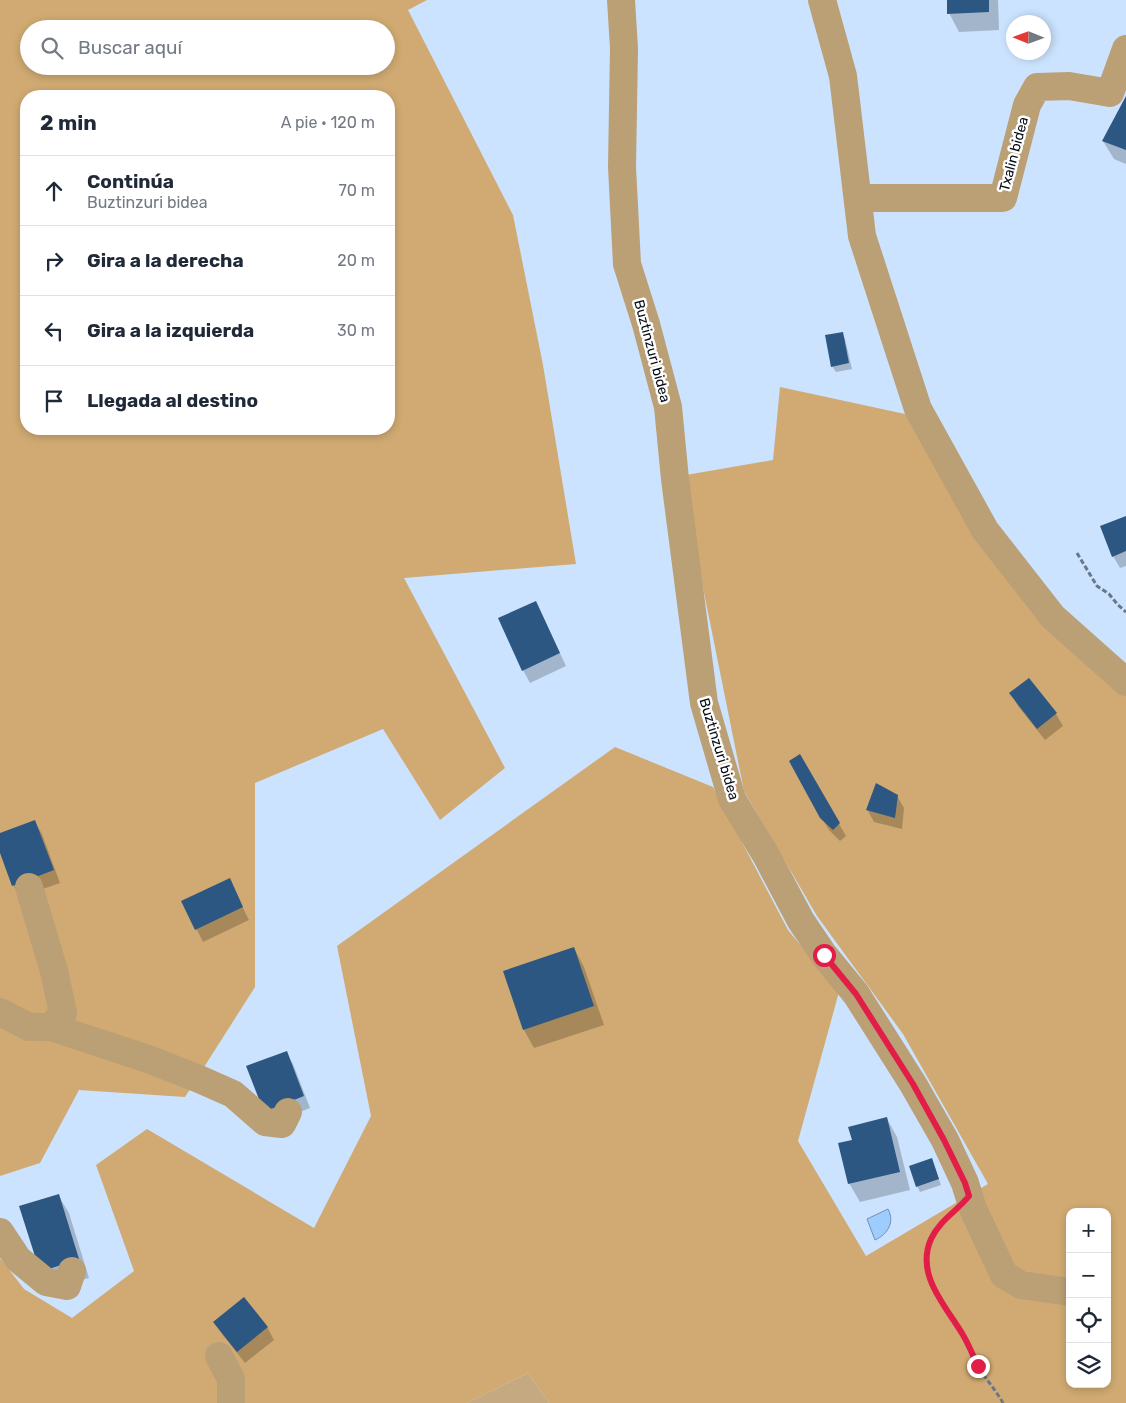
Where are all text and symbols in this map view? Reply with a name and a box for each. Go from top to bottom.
north arrow [1006,15,1051,60]
search box [20,20,395,75]
icon: search [38,34,66,62]
text: Buscar aquí [78,36,182,59]
text: 2 min [40,110,97,135]
text: A pie · 120 m [281,113,375,132]
street label: Txalin bidea [996,115,1032,193]
text: Continúa [87,170,174,193]
icon: ahead [40,177,68,205]
text: 70 m [338,181,375,200]
text: Buztinzuri bidea [87,193,208,212]
icon: right [40,247,68,275]
text: Gira a la derecha [87,249,244,272]
text: 20 m [337,251,375,270]
street label: Buztinzuri bidea [630,298,674,404]
icon: left [40,317,68,345]
text: Gira a la izquierda [87,319,254,342]
text: 30 m [337,321,375,340]
icon: arrive [40,387,68,415]
text: Llegada al destino [87,389,258,412]
street label: Buztinzuri bidea [695,696,743,802]
route start [813,944,836,967]
map controls [1066,1208,1111,1388]
button: + [1066,1208,1111,1253]
button: − [1066,1253,1111,1298]
button: locate [1066,1298,1111,1343]
button: layers [1066,1343,1111,1388]
route end [967,1355,990,1378]

